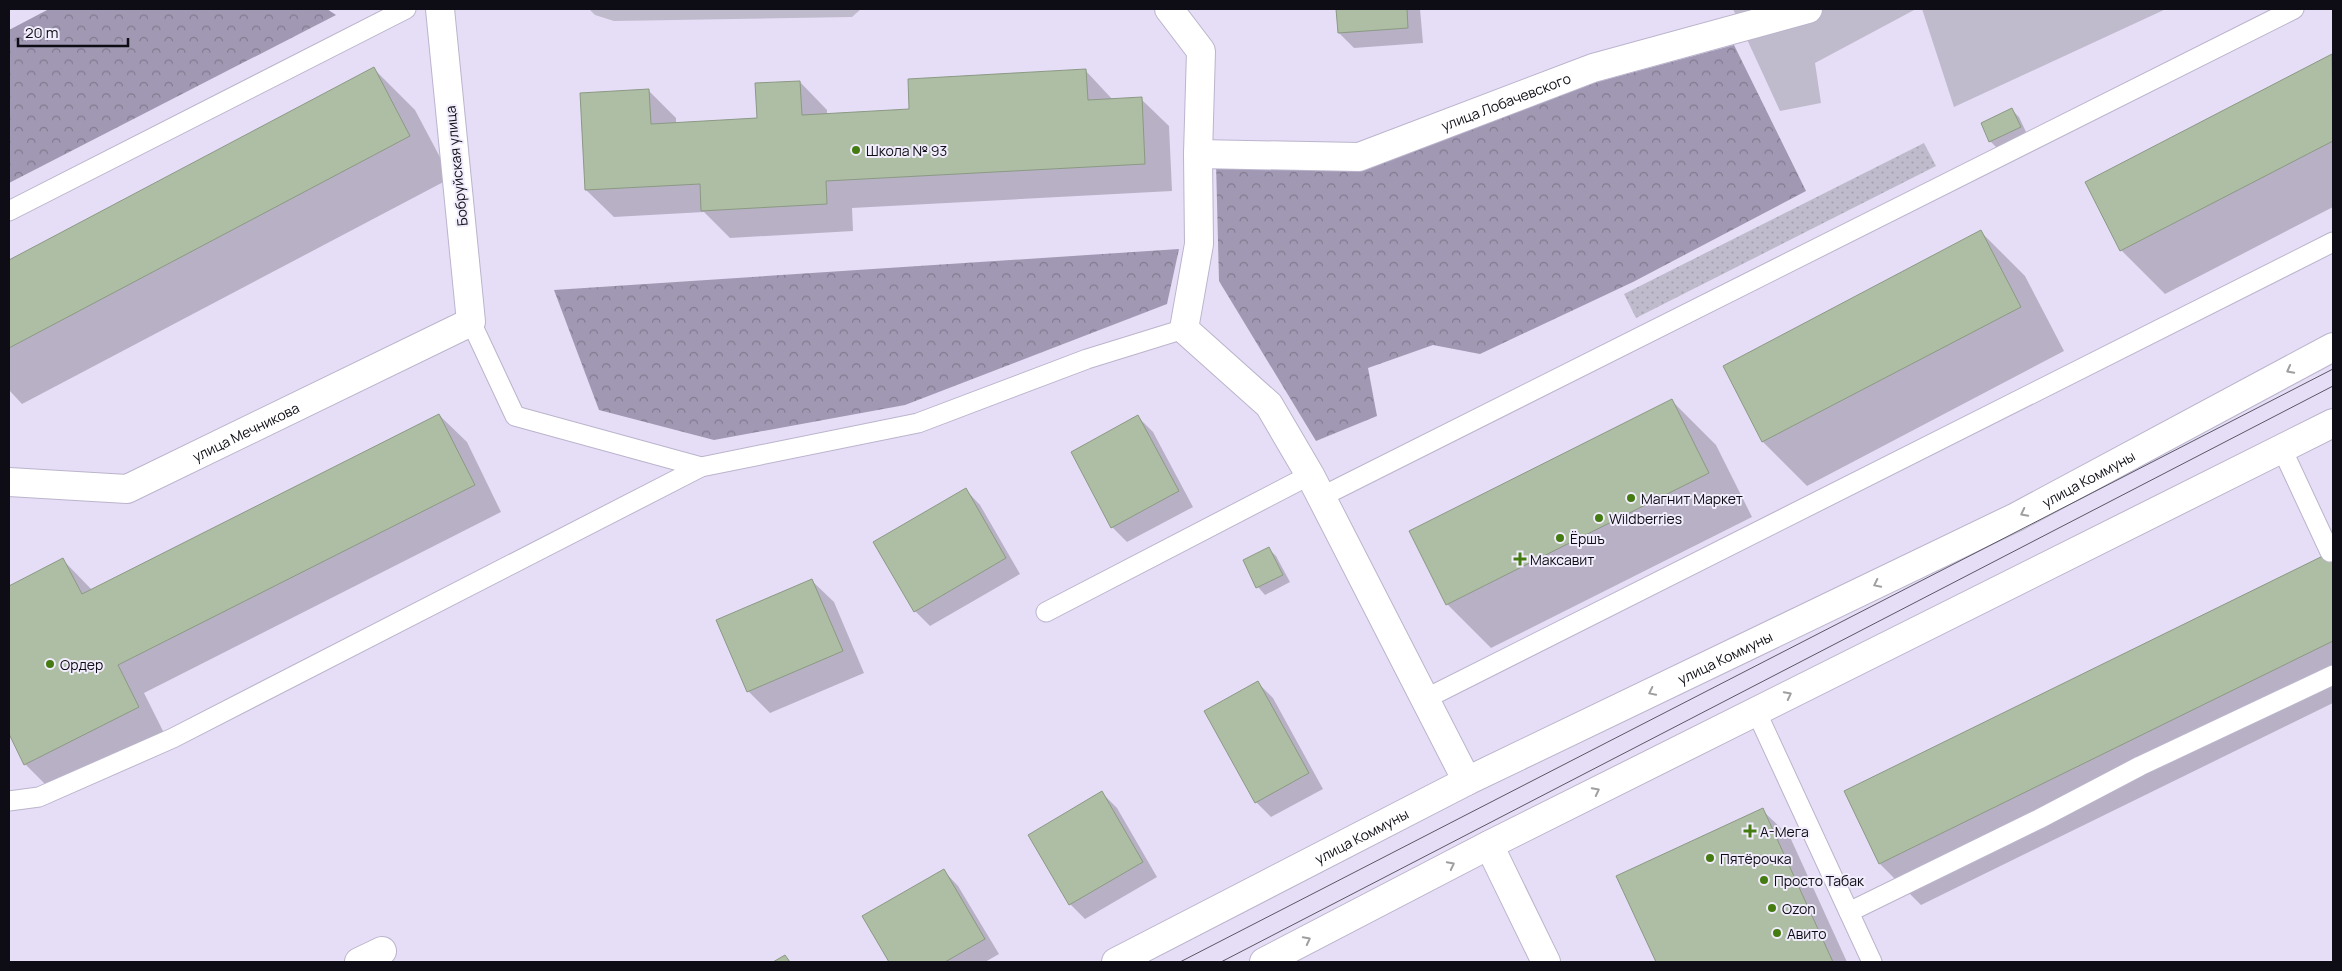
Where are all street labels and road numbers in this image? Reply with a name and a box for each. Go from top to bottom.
street label: улица Лобачевского [1438,68,1573,134]
street label: Бобруйская улица [440,105,472,227]
street label: улица Мечникова [189,397,302,465]
street label: улица Коммуны [2038,446,2138,511]
street label: улица Коммуны [1674,626,1775,688]
street label: улица Коммуны [1311,803,1411,868]

